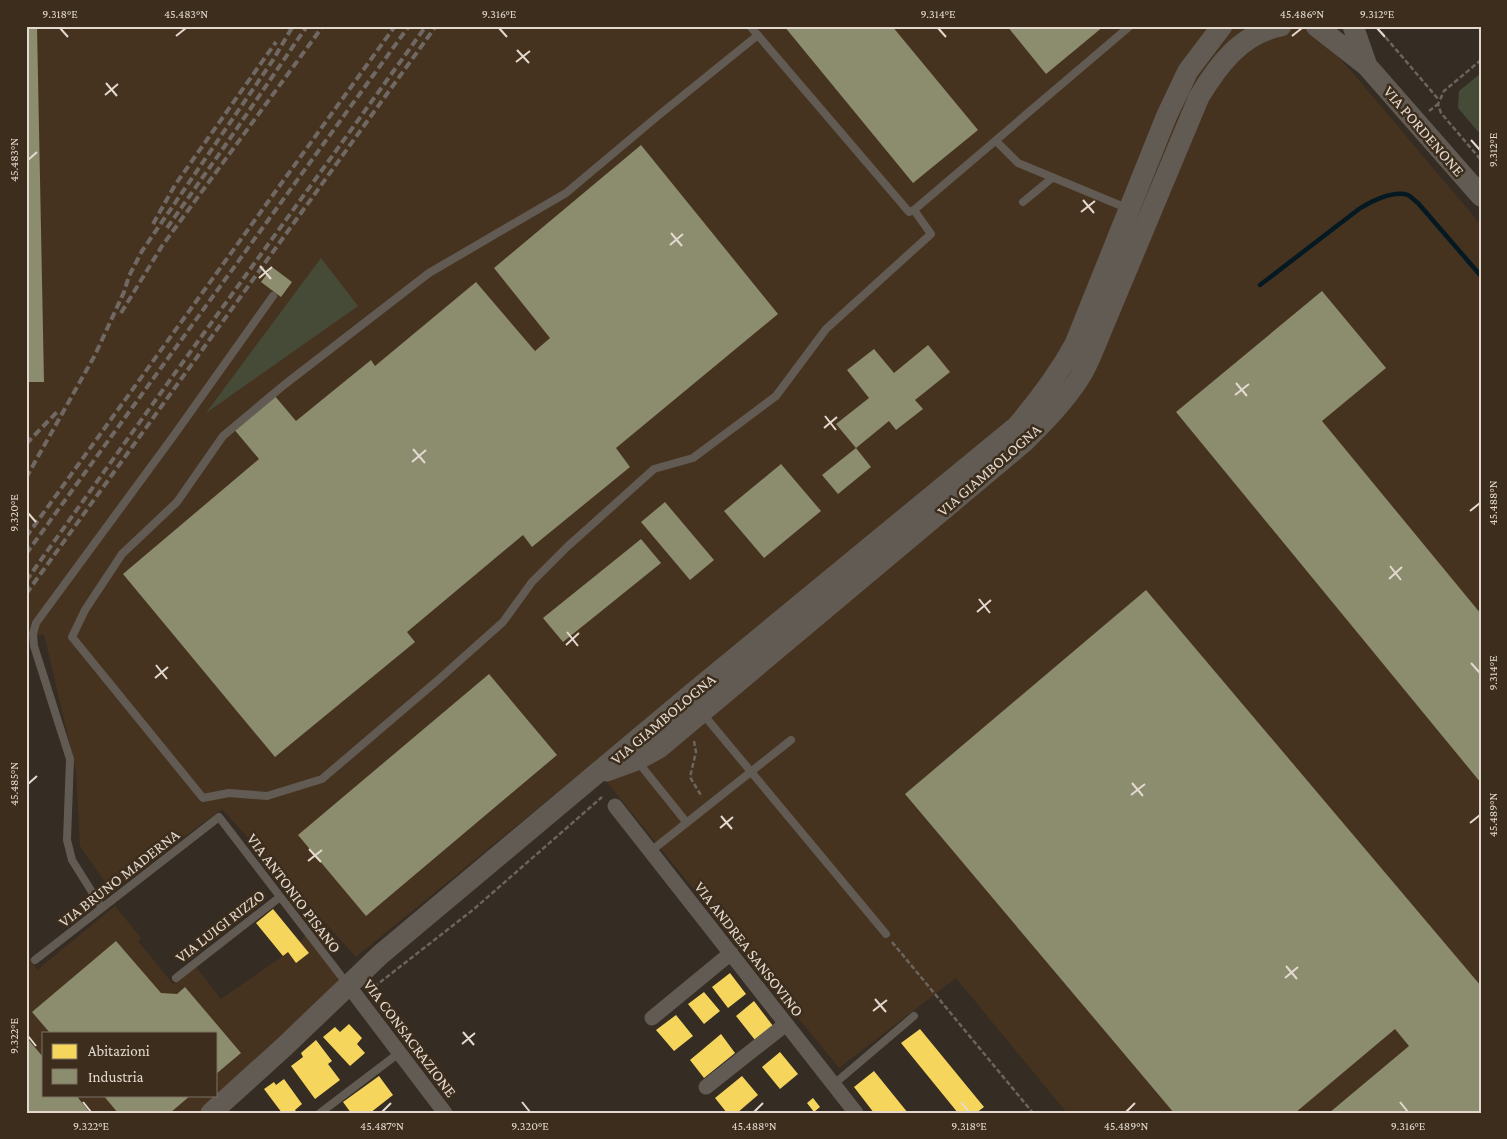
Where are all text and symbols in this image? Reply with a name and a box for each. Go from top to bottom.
text: 9.318°E [42,7,78,21]
text: 45.483°N [164,7,208,21]
text: 9.316°E [482,7,517,21]
text: 9.314°E [921,7,956,21]
text: 45.486°N [1280,7,1324,21]
text: 9.312°E [1360,7,1395,21]
street label: VIA PORDENONE [1380,83,1468,180]
text: 9.312°E [1486,132,1500,167]
text: 45.483°N [7,138,21,182]
street label: VIA GIAMBOLOGNA [934,420,1045,519]
text: 45.488°N [1486,480,1500,526]
text: 9.320°E [7,494,21,532]
text: 9.314°E [1486,655,1500,690]
street label: VIA GIAMBOLOGNA [607,670,719,768]
text: 45.485°N [7,762,21,806]
text: 45.489°N [1486,793,1500,837]
street label: VIA BRUNO MADERNA [55,825,183,930]
street label: VIA ANTONIO PISANO [244,830,344,956]
street label: VIA ANDREA SANSOVINO [691,878,807,1020]
street label: VIA LUIGI RIZZO [172,886,268,966]
street label: VIA CONSACRAZIONE [360,976,460,1101]
text: 9.322°E [7,1017,21,1054]
legend [42,1032,218,1096]
text: Abitazioni [88,1043,150,1059]
text: Industria [88,1069,144,1085]
text: 9.322°E [73,1119,110,1133]
text: 45.487°N [360,1119,404,1133]
text: 9.320°E [511,1119,549,1133]
text: 45.488°N [731,1119,777,1133]
text: 9.318°E [951,1119,987,1133]
text: 45.489°N [1104,1119,1148,1133]
text: 9.316°E [1391,1119,1426,1133]

